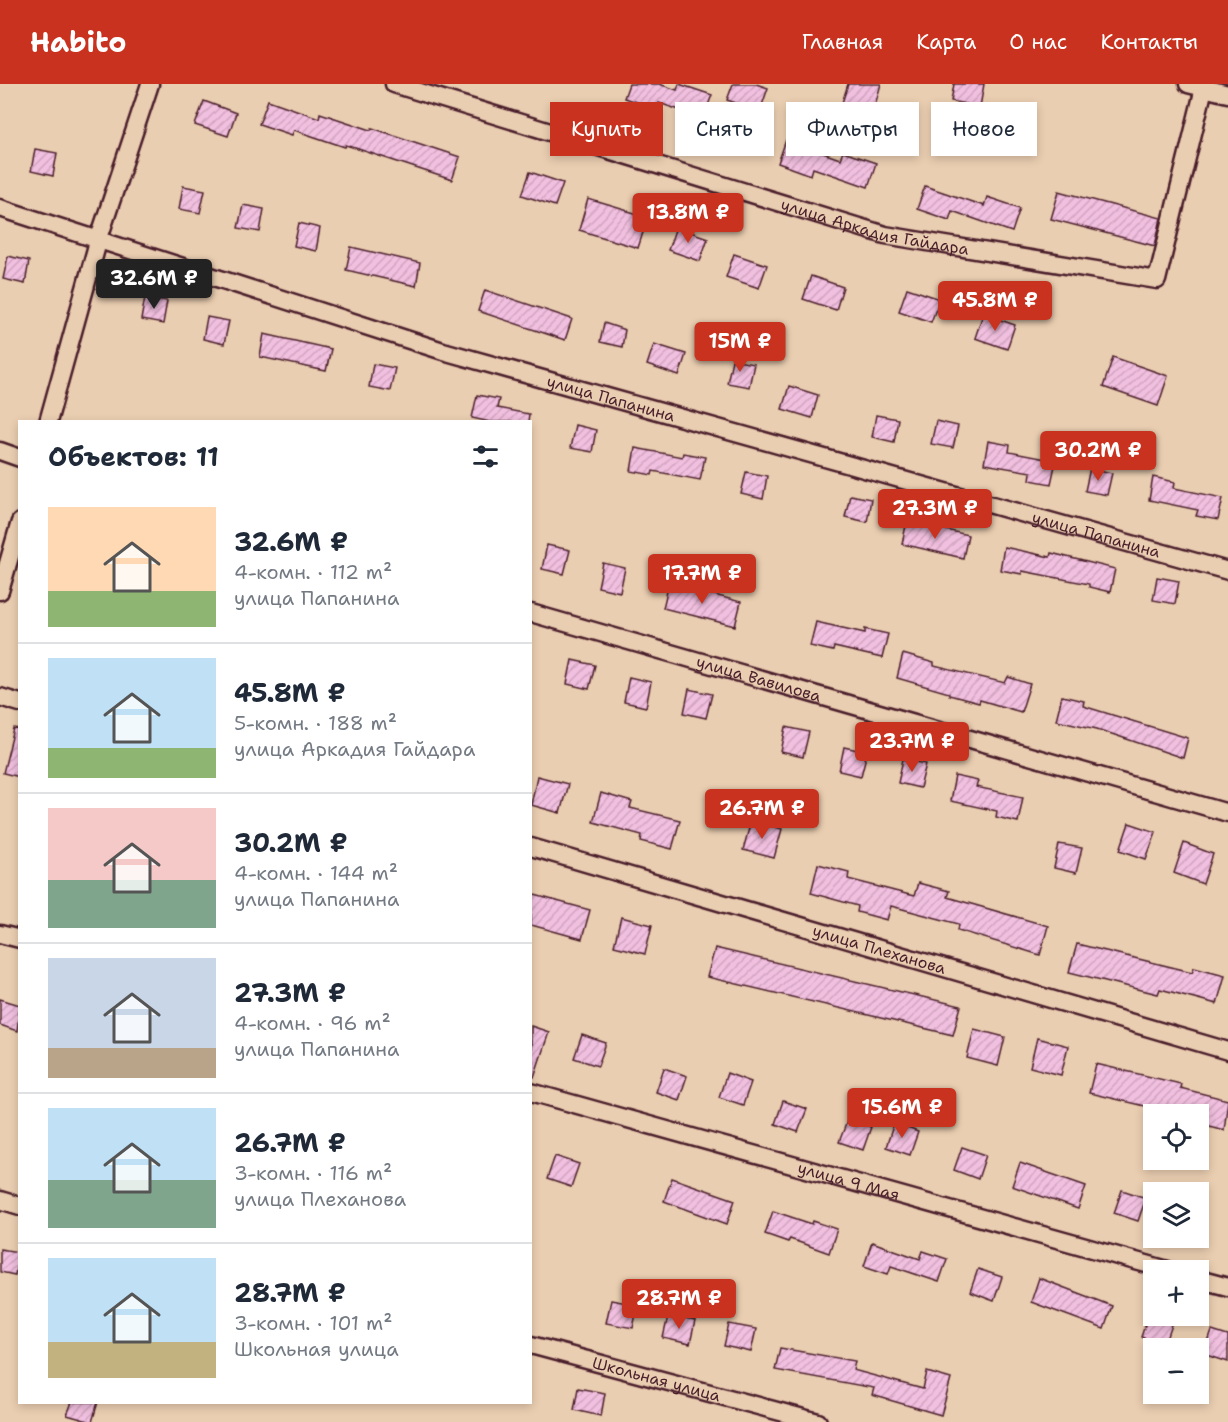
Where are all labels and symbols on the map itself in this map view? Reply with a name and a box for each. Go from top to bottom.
pin: 13.8M ₽ [633,193,743,244]
street label: улица Аркадия Гайдара [778,193,971,259]
pin: 32.6M ₽ [99,259,209,310]
pin: 45.8M ₽ [940,281,1050,332]
pin: 15M ₽ [698,322,782,373]
street label: улица Папанина [544,370,678,426]
pin: 30.2M ₽ [1043,431,1153,482]
pin: 27.3M ₽ [880,489,990,540]
street label: улица Папанина [1030,506,1163,562]
pin: 17.7M ₽ [647,554,757,605]
street label: улица Вавилова [694,651,824,706]
pin: 23.7M ₽ [857,722,967,773]
pin: 26.7M ₽ [707,789,817,840]
street label: улица Плеханова [810,920,949,978]
pin: 15.6M ₽ [847,1088,957,1139]
street label: улица 9 Мая [796,1157,902,1205]
pin: 28.7M ₽ [624,1279,734,1330]
street label: Школьная улица [590,1351,723,1406]

